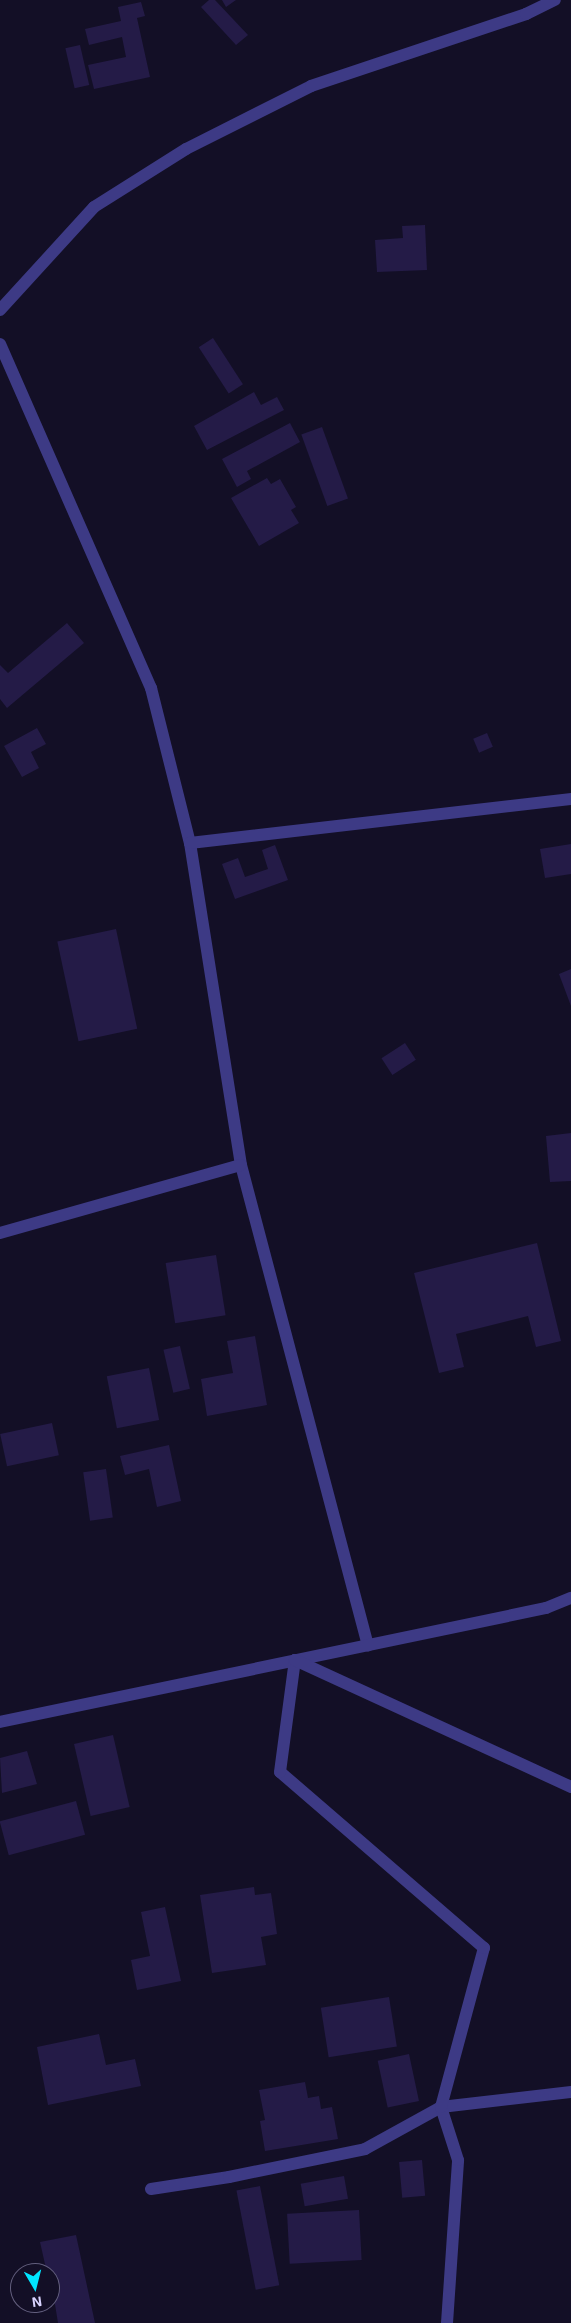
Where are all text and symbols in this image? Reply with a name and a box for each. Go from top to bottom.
north arrow [10,2263,60,2313]
text: N [31,2293,43,2311]

